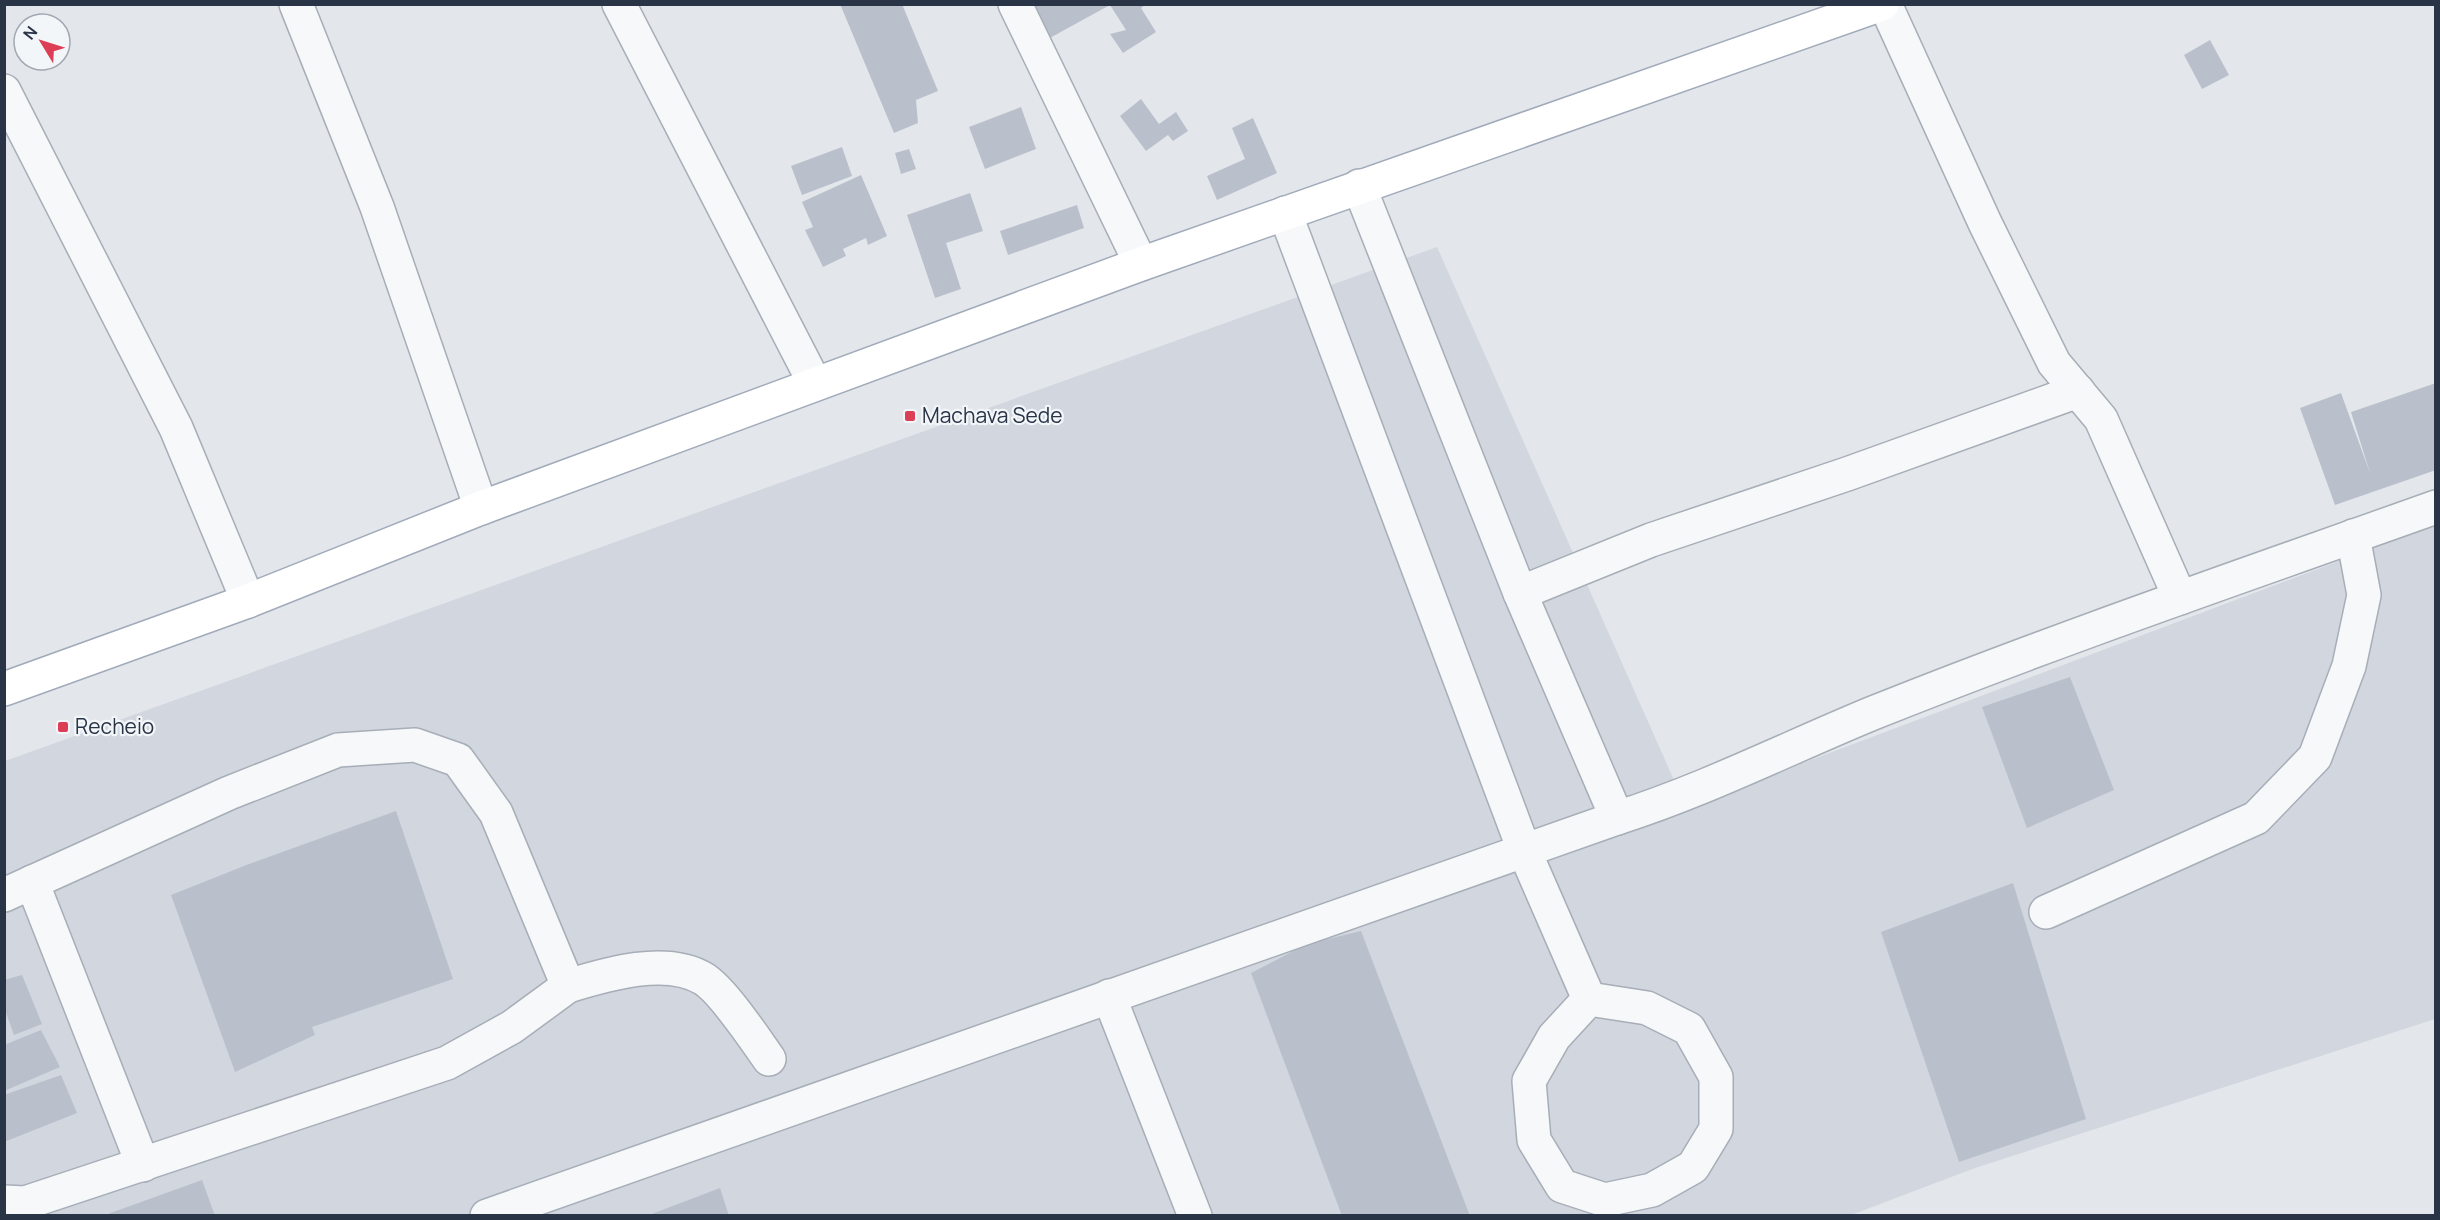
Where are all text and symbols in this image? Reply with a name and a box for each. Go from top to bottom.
north arrow [12,12,72,72]
text: N [18,21,42,44]
place label: Machava Sede [922,401,1063,429]
marker: Machava Sede [903,409,917,423]
place label: Recheio [75,712,154,740]
marker: Recheio [56,720,70,734]

